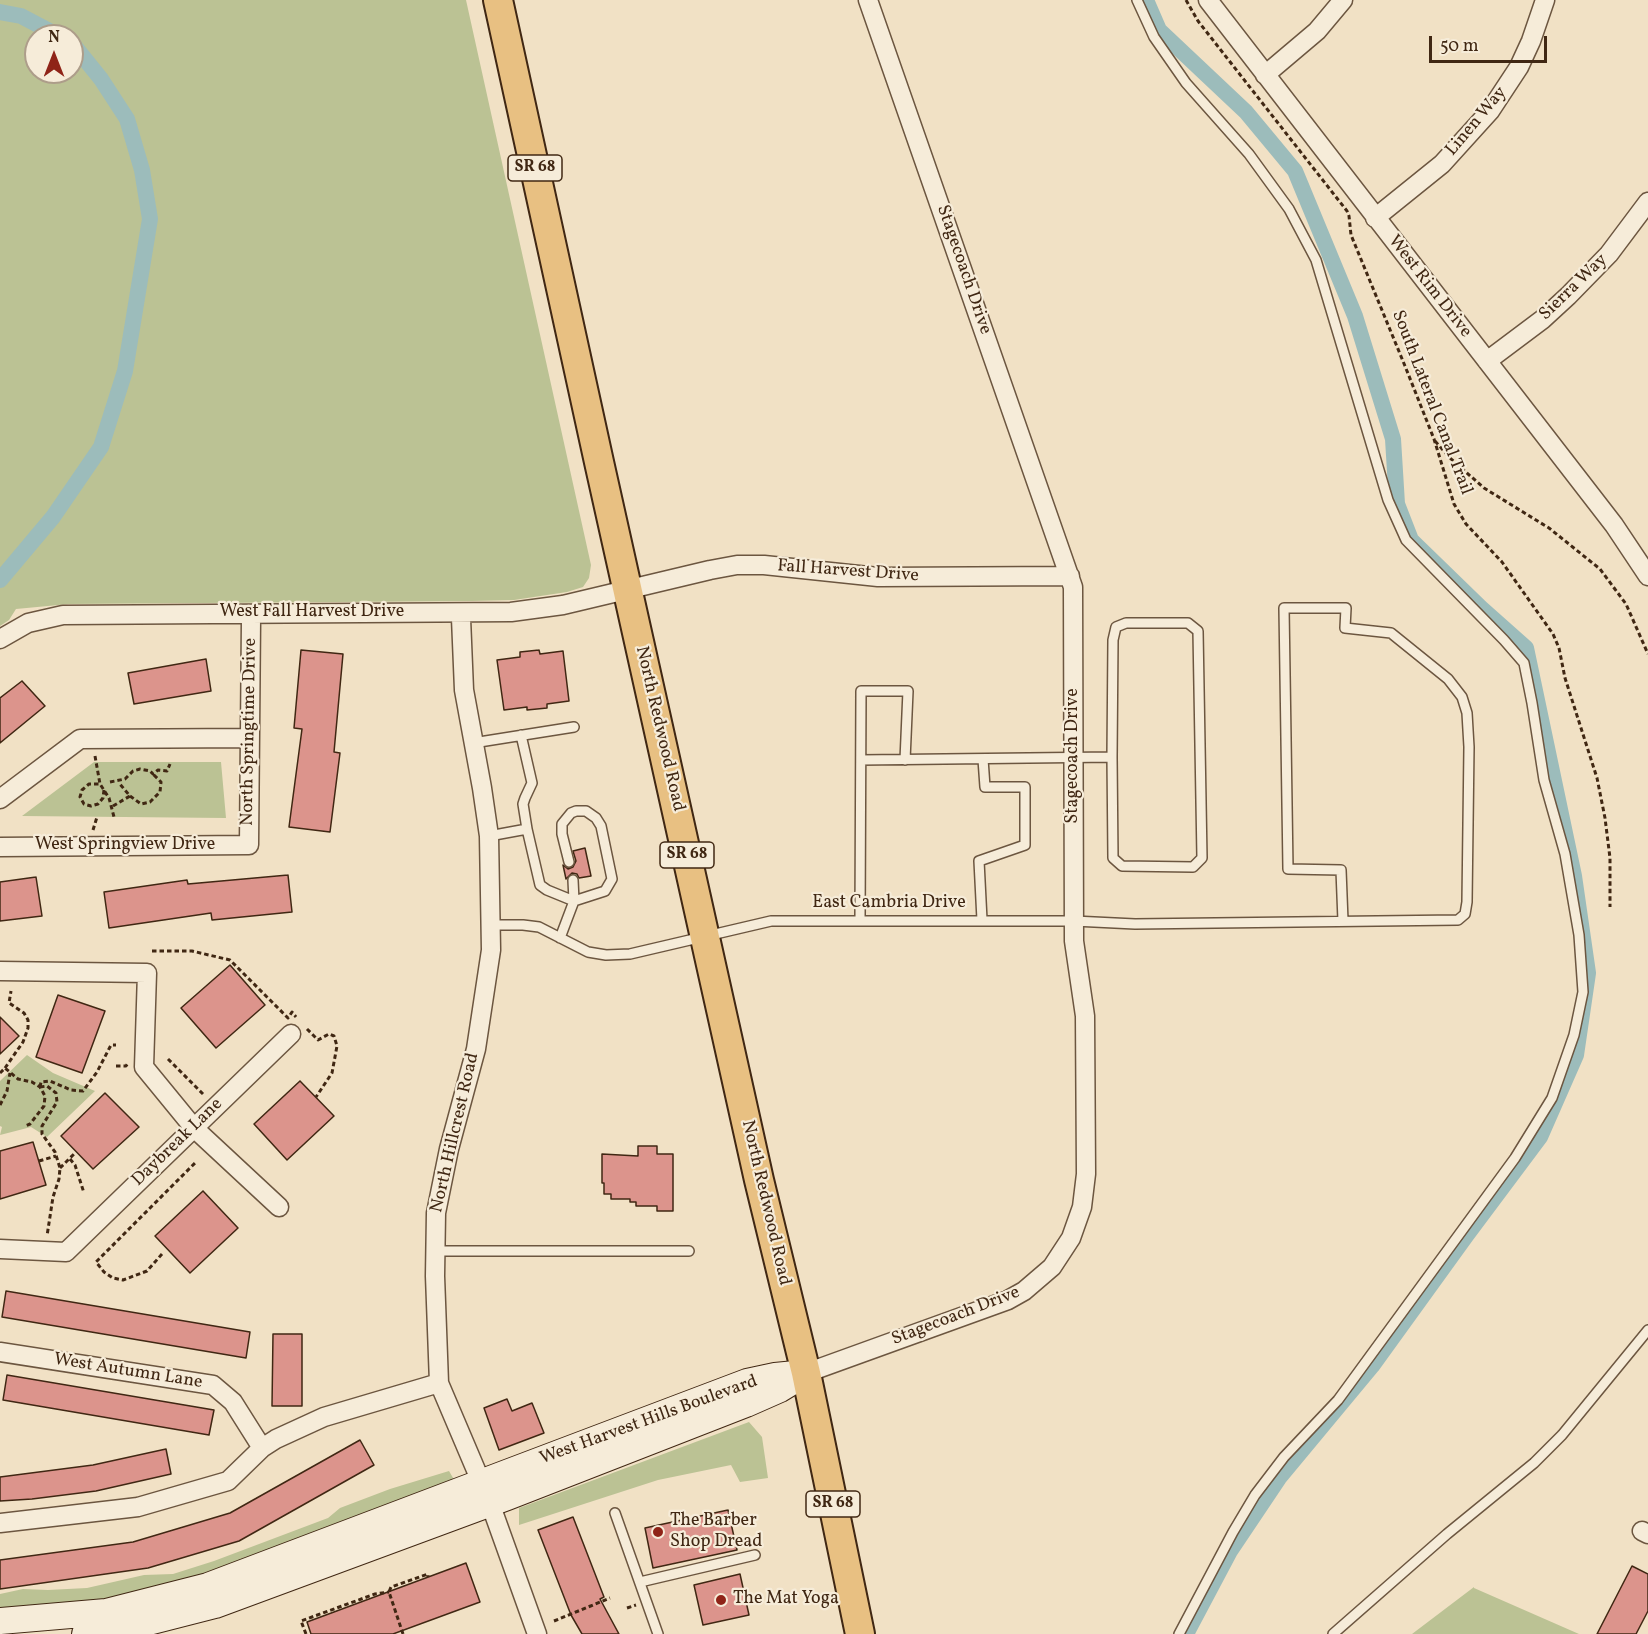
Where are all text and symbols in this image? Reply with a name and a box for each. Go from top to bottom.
north arrow [24,24,84,84]
scale bar [1432,24,1550,62]
text: N [48,27,60,49]
text: 50 m [1440,34,1479,59]
street label: Linen Way [1442,83,1512,161]
road number: SR 68 [508,155,562,181]
street label: Stagecoach Drive [931,202,995,338]
street label: West Rim Drive [1382,232,1476,342]
street label: Sierra Way [1535,250,1613,326]
street label: South Lateral Canal Trail [1386,308,1476,498]
street label: Fall Harvest Drive [776,556,920,588]
street label: West Fall Harvest Drive [220,602,404,624]
street label: North Springtime Drive [238,638,262,826]
street label: North Redwood Road [629,644,689,814]
street label: Stagecoach Drive [1063,688,1085,824]
street label: West Springview Drive [35,835,215,857]
road number: SR 68 [660,842,714,868]
street label: East Cambria Drive [812,893,966,915]
street label: North Hillcrest Road [427,1051,485,1215]
street label: Daybreak Lane [128,1094,228,1192]
street label: North Redwood Road [735,1118,795,1288]
street label: Stagecoach Drive [889,1283,1023,1351]
street label: West Autumn Lane [52,1350,204,1394]
street label: West Harvest Hills Boulevard [537,1371,761,1471]
road number: SR 68 [806,1491,860,1517]
place label: The Barber Shop Dread [670,1511,762,1553]
marker: The Barber Shop Dread [651,1525,665,1539]
place label: The Mat Yoga [733,1589,839,1611]
marker: The Mat Yoga [714,1593,728,1607]

